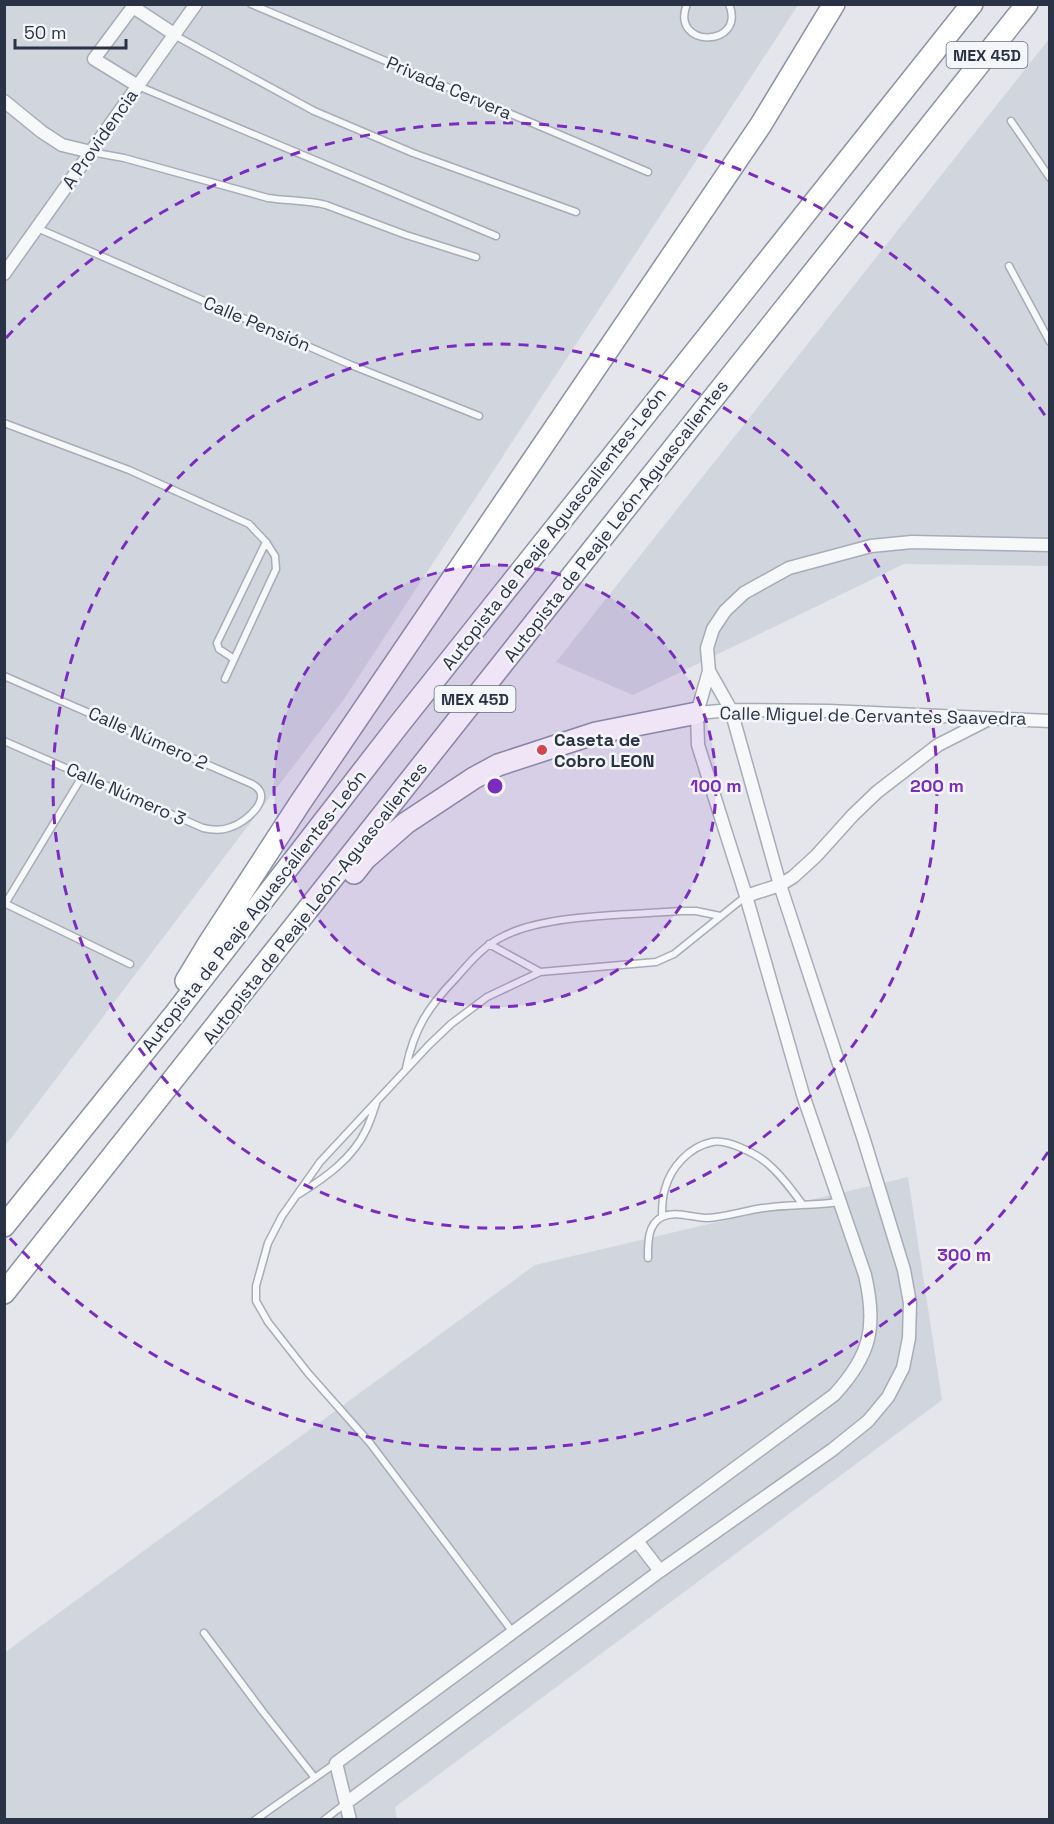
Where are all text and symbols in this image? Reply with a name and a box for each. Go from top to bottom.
scale bar [15,12,126,50]
text: 50 m [24,21,66,44]
road number: MEX 45D [946,42,1028,68]
street label: Privada Cervera [383,51,515,124]
street label: A Providencia [57,84,142,193]
street label: Calle Pensión [200,291,314,356]
street label: Autopista de Peaje León-Aguascalientes [498,375,733,666]
street label: Autopista de Peaje Aguascalientes-León [436,383,671,674]
road number: MEX 45D [434,686,516,712]
street label: Calle Número 2 [85,701,211,774]
street label: Calle Miguel de Cervantes Saavedra [719,701,1027,730]
place label: Caseta de Cobro LEON [554,728,654,772]
marker: Caseta de Cobro LEON [535,743,549,757]
street label: Calle Número 3 [63,757,189,830]
street label: Autopista de Peaje León-Aguascalientes [197,757,432,1048]
street label: Autopista de Peaje Aguascalientes-León [136,765,371,1056]
text: 100 m [690,774,742,797]
text: 200 m [910,774,964,797]
centre of rings [485,776,505,796]
text: 300 m [937,1243,991,1266]

